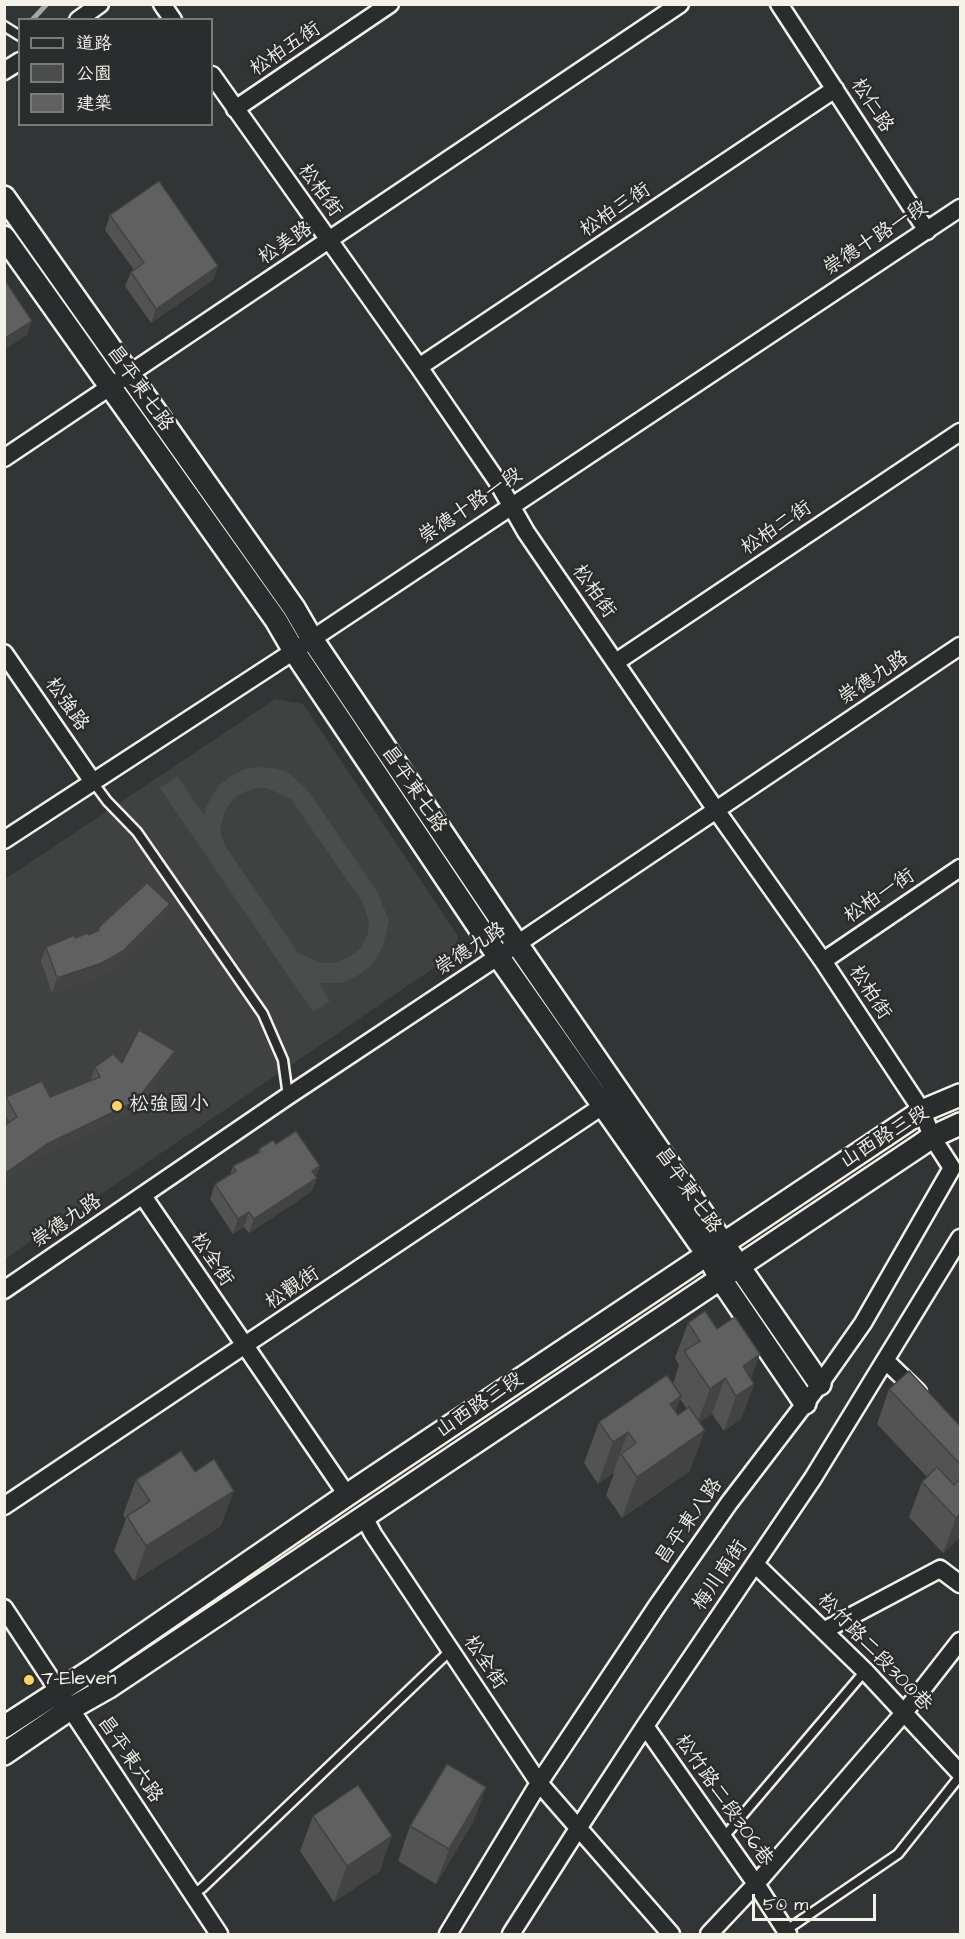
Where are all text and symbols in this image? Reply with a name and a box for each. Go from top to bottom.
legend [18,18,213,126]
street label: 松柏五街 [246,18,326,82]
text: 道路 [76,31,112,56]
text: 公園 [76,61,112,86]
street label: 松仁路 [845,74,897,138]
text: 建築 [76,91,112,116]
street label: 松柏街 [292,160,346,222]
street label: 松柏三街 [576,179,656,243]
street label: 崇德十路一段 [819,196,933,282]
street label: 松美路 [254,217,318,271]
street label: 昌平東七路 [100,341,178,437]
street label: 崇德十路一段 [415,464,527,550]
street label: 松柏二街 [737,497,817,561]
street label: 松柏街 [566,561,620,623]
street label: 崇德九路 [834,647,914,711]
street label: 松強路 [39,674,93,736]
street label: 昌平東七路 [375,742,451,838]
street label: 松柏一街 [840,865,920,929]
street label: 崇德九路 [431,918,511,982]
street label: 松柏街 [843,961,895,1025]
place label: 松強國小 [129,1094,209,1118]
marker: 松強國小 [110,1099,124,1113]
street label: 山西路三段 [836,1101,934,1175]
street label: 昌平東七路 [648,1143,726,1239]
street label: 崇德九路 [27,1190,107,1254]
street label: 松全街 [184,1228,238,1292]
street label: 松觀街 [261,1262,325,1316]
street label: 山西路三段 [432,1368,528,1444]
street label: 昌平東八路 [651,1474,729,1570]
street label: 梅川南街 [689,1536,753,1616]
street label: 松竹路二段300巷 [811,1589,937,1717]
street label: 松全街 [457,1631,511,1695]
place label: 7-Eleven [41,1668,117,1692]
marker: 7-Eleven [22,1673,36,1687]
street label: 昌平東六路 [91,1712,167,1808]
street label: 松竹路二段306巷 [669,1730,777,1872]
scale bar [755,1882,880,1920]
text: 50 m [763,1892,808,1917]

